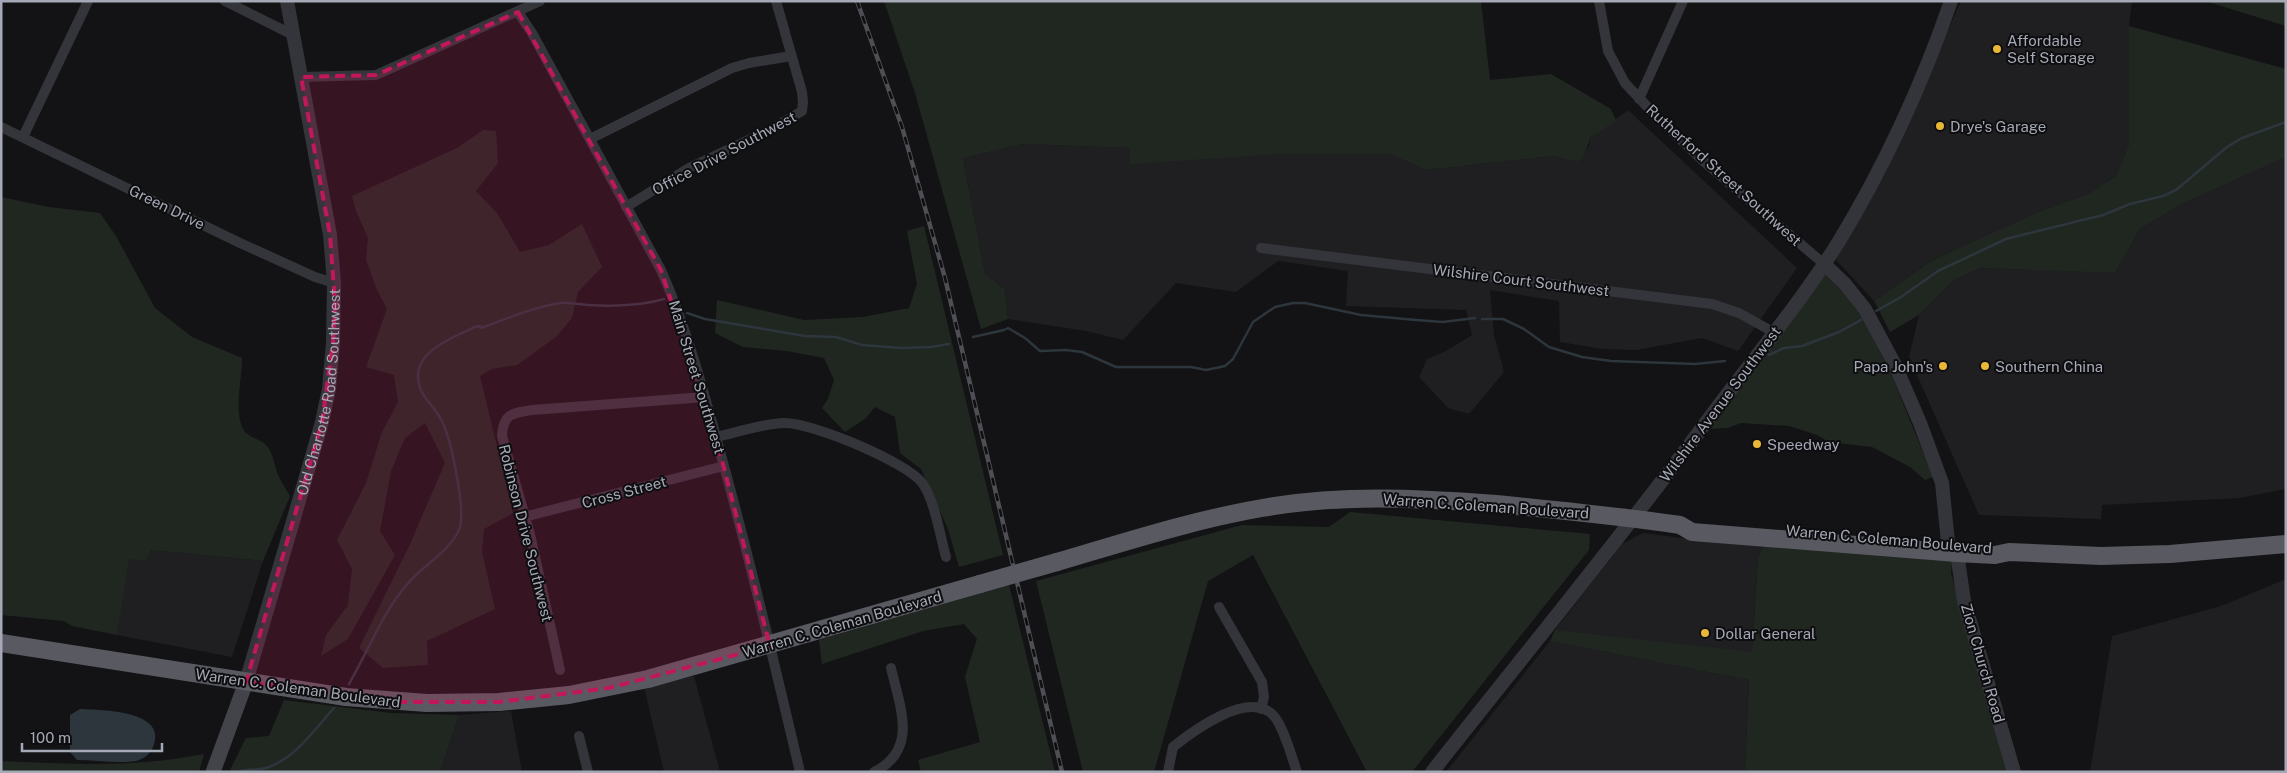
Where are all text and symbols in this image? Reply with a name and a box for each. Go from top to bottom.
place label: Affordable Self Storage [2007,32,2095,66]
marker: Affordable Self Storage [1991,43,2003,55]
street label: Rutherford Street Southwest [1643,101,1805,249]
street label: Office Drive Southwest [649,108,799,198]
place label: Drye's Garage [1950,118,2046,135]
marker: Drye's Garage [1934,120,1946,132]
street label: Green Drive [126,181,208,233]
street label: Wilshire Court Southwest [1432,261,1610,299]
street label: Old Charlotte Road Southwest [293,289,342,497]
street label: Main Street Southwest [666,298,729,456]
street label: Wilshire Avenue Southwest [1656,323,1784,485]
place label: Papa John's [1854,358,1933,375]
place label: Southern China [1995,358,2103,375]
marker: Papa John's [1937,360,1949,372]
marker: Southern China [1979,360,1991,372]
place label: Speedway [1767,436,1840,453]
marker: Speedway [1751,438,1763,450]
street label: Robinson Drive Southwest [496,443,556,624]
street label: Cross Street [580,472,668,511]
street label: Warren C. Coleman Boulevard [1382,490,1590,522]
street label: Warren C. Coleman Boulevard [1785,522,1993,556]
street label: Warren C. Coleman Boulevard [740,587,944,661]
street label: Zion Church Road [1958,601,2008,725]
place label: Dollar General [1715,625,1816,642]
marker: Dollar General [1699,627,1711,639]
street label: Warren C. Coleman Boulevard [194,665,402,711]
scale bar [22,720,162,752]
text: 100 m [30,729,71,746]

